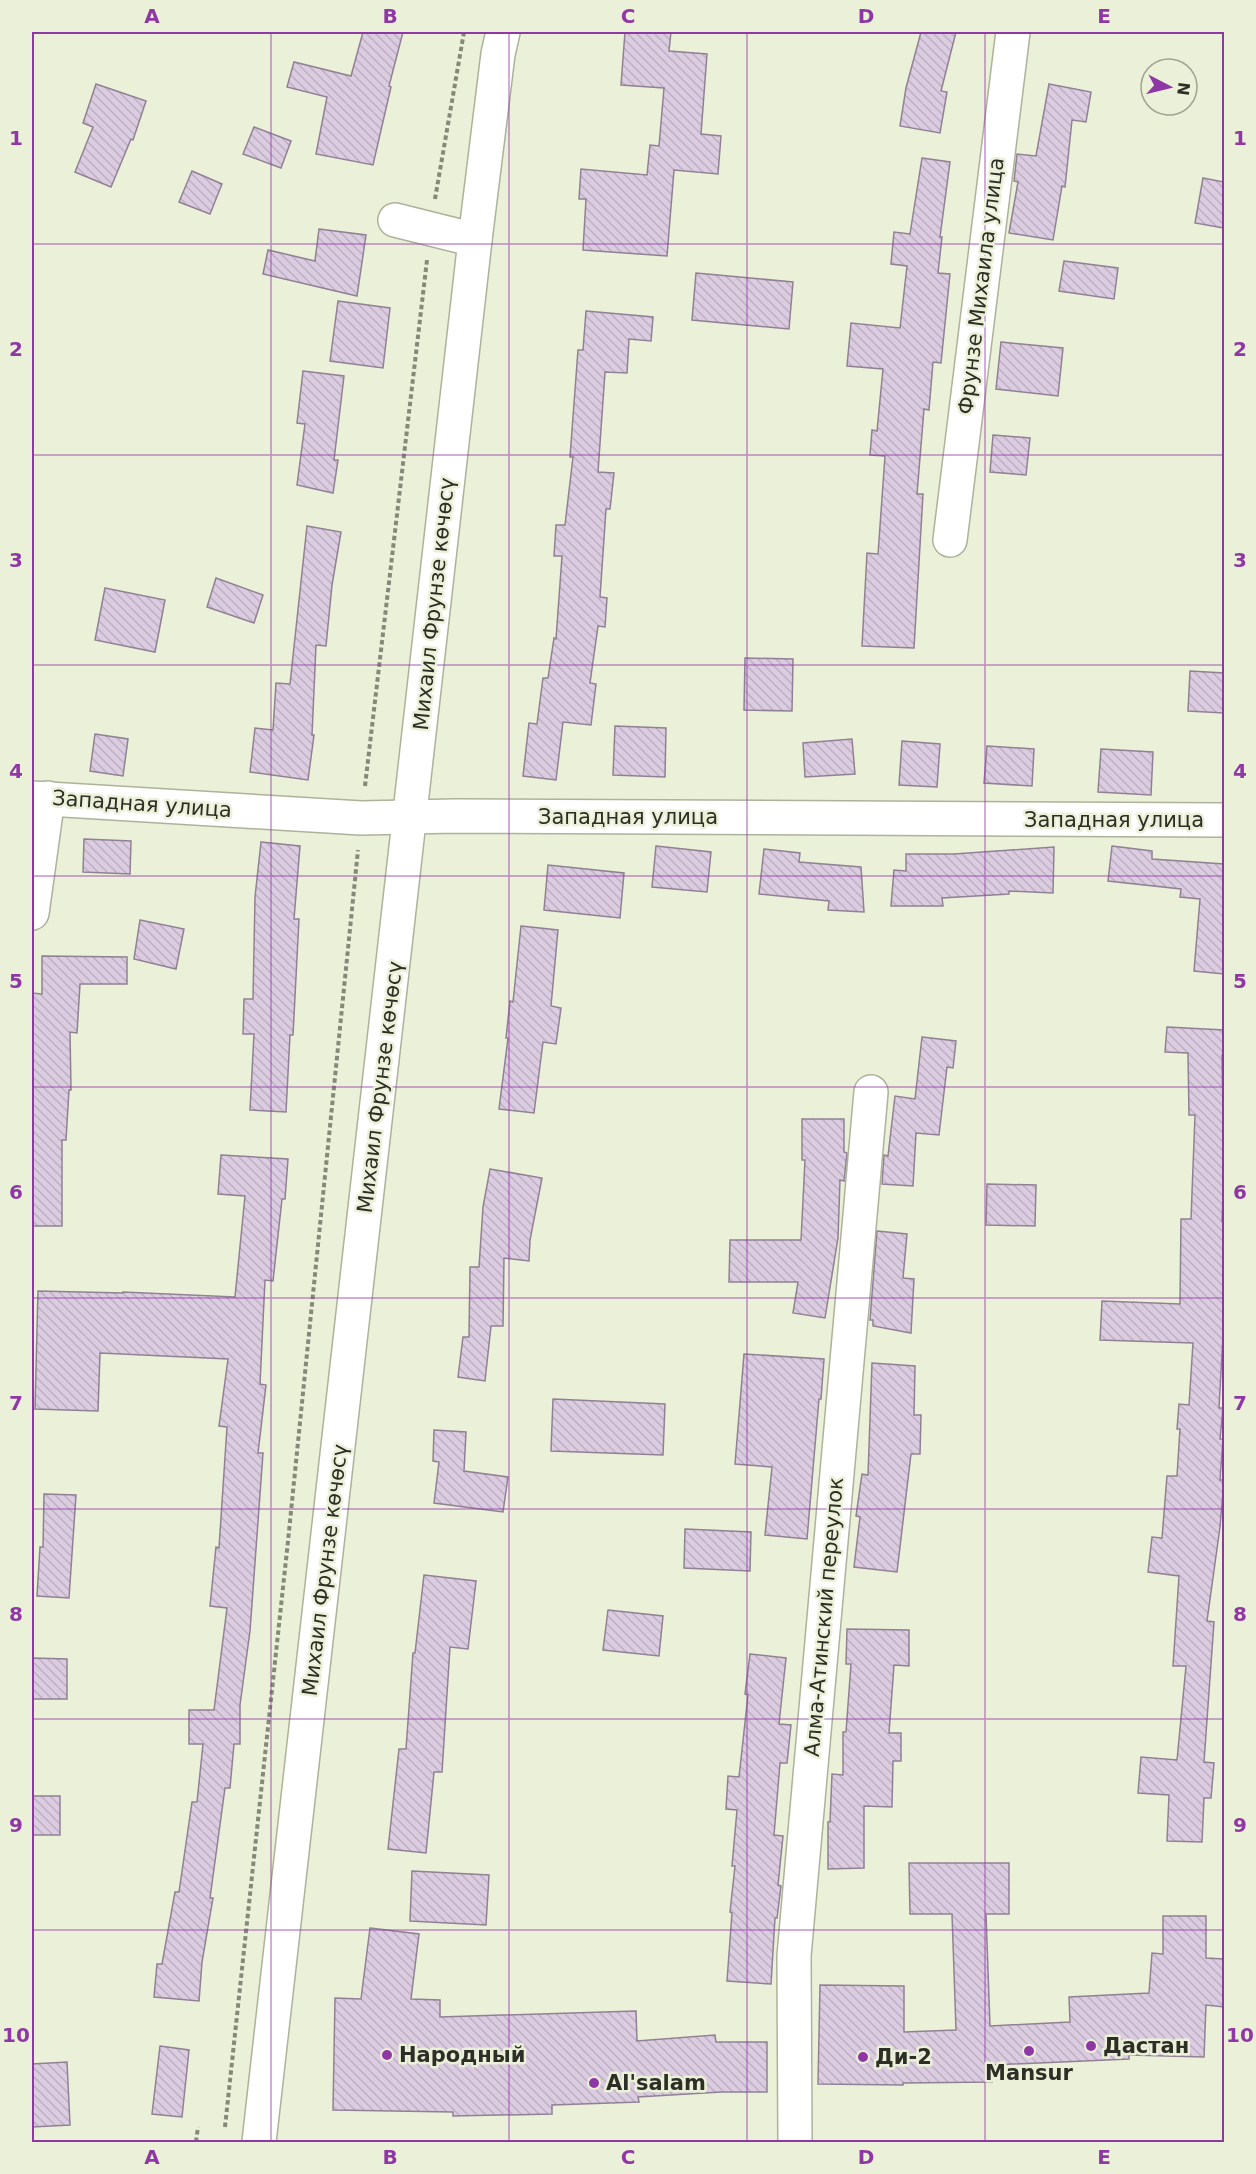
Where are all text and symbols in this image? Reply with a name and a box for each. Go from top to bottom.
text: A [144,4,160,28]
text: B [382,4,398,28]
text: C [621,4,635,28]
text: D [858,4,874,28]
text: E [1097,4,1111,28]
north arrow [1139,57,1199,117]
text: N [1173,81,1194,97]
text: 1 [9,126,23,150]
text: 1 [1233,126,1247,150]
street label: Фрунзе Михаила улица [953,156,1009,416]
text: 2 [9,337,23,361]
text: 2 [1233,337,1247,361]
street label: Михаил Фрунзе көчөсү [409,476,459,732]
text: 3 [9,548,23,572]
text: 3 [1233,548,1247,572]
text: 4 [9,759,23,783]
text: 4 [1233,759,1247,783]
street label: Западная улица [51,786,233,822]
street label: Западная улица [538,805,718,829]
street label: Западная улица [1024,808,1204,832]
street label: Михаил Фрунзе көчөсү [353,960,407,1214]
text: 5 [9,969,23,993]
text: 5 [1233,969,1247,993]
text: 6 [9,1180,23,1204]
text: 6 [1233,1180,1247,1204]
text: 7 [9,1391,23,1415]
text: 7 [1233,1391,1247,1415]
street label: Михаил Фрунзе көчөсү [298,1443,352,1697]
street label: Алма-Атинский переулок [800,1476,848,1758]
text: 8 [9,1602,23,1626]
text: 8 [1233,1602,1247,1626]
text: 9 [9,1813,23,1837]
text: 9 [1233,1813,1247,1837]
text: 10 [2,2023,30,2047]
text: 10 [1226,2023,1254,2047]
place label: Дастан [1103,2034,1189,2058]
marker: Дастан [1084,2039,1098,2053]
place label: Народный [399,2043,525,2067]
marker: Mansur [1022,2044,1036,2058]
place label: Ди-2 [875,2045,932,2069]
marker: Народный [380,2048,394,2062]
marker: Ди-2 [856,2050,870,2064]
place label: Mansur [985,2061,1074,2085]
place label: Al'salam [606,2071,706,2095]
marker: Al'salam [587,2076,601,2090]
text: A [144,2145,160,2169]
text: B [382,2145,398,2169]
text: C [621,2145,635,2169]
text: D [858,2145,874,2169]
text: E [1097,2145,1111,2169]

